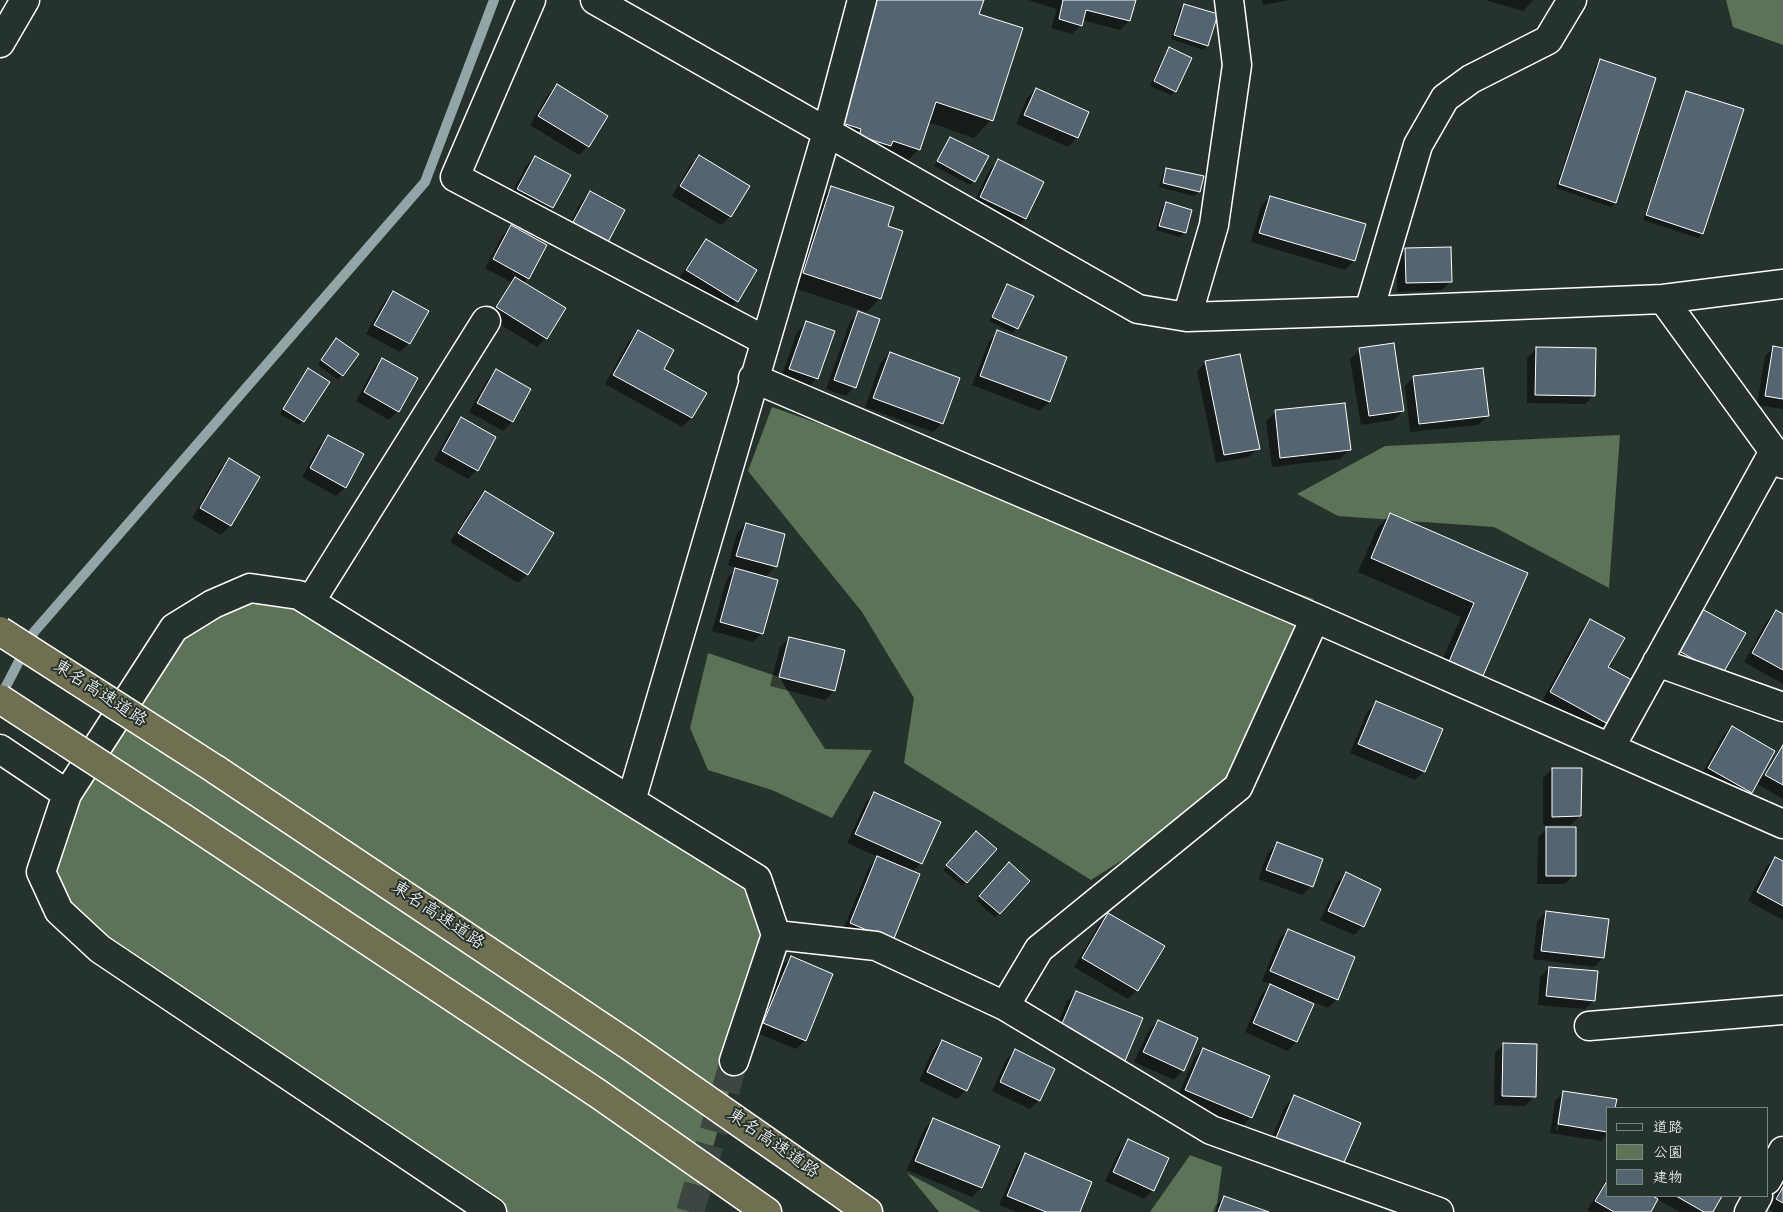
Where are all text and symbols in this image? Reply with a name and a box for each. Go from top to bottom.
street label: 東名高速道路 [48,657,150,733]
street label: 東名高速道路 [386,878,488,956]
street label: 東名高速道路 [722,1105,822,1185]
legend [1606,1107,1768,1197]
text: 道路 [1653,1120,1683,1138]
text: 公園 [1653,1145,1683,1163]
text: 建物 [1653,1170,1683,1188]

